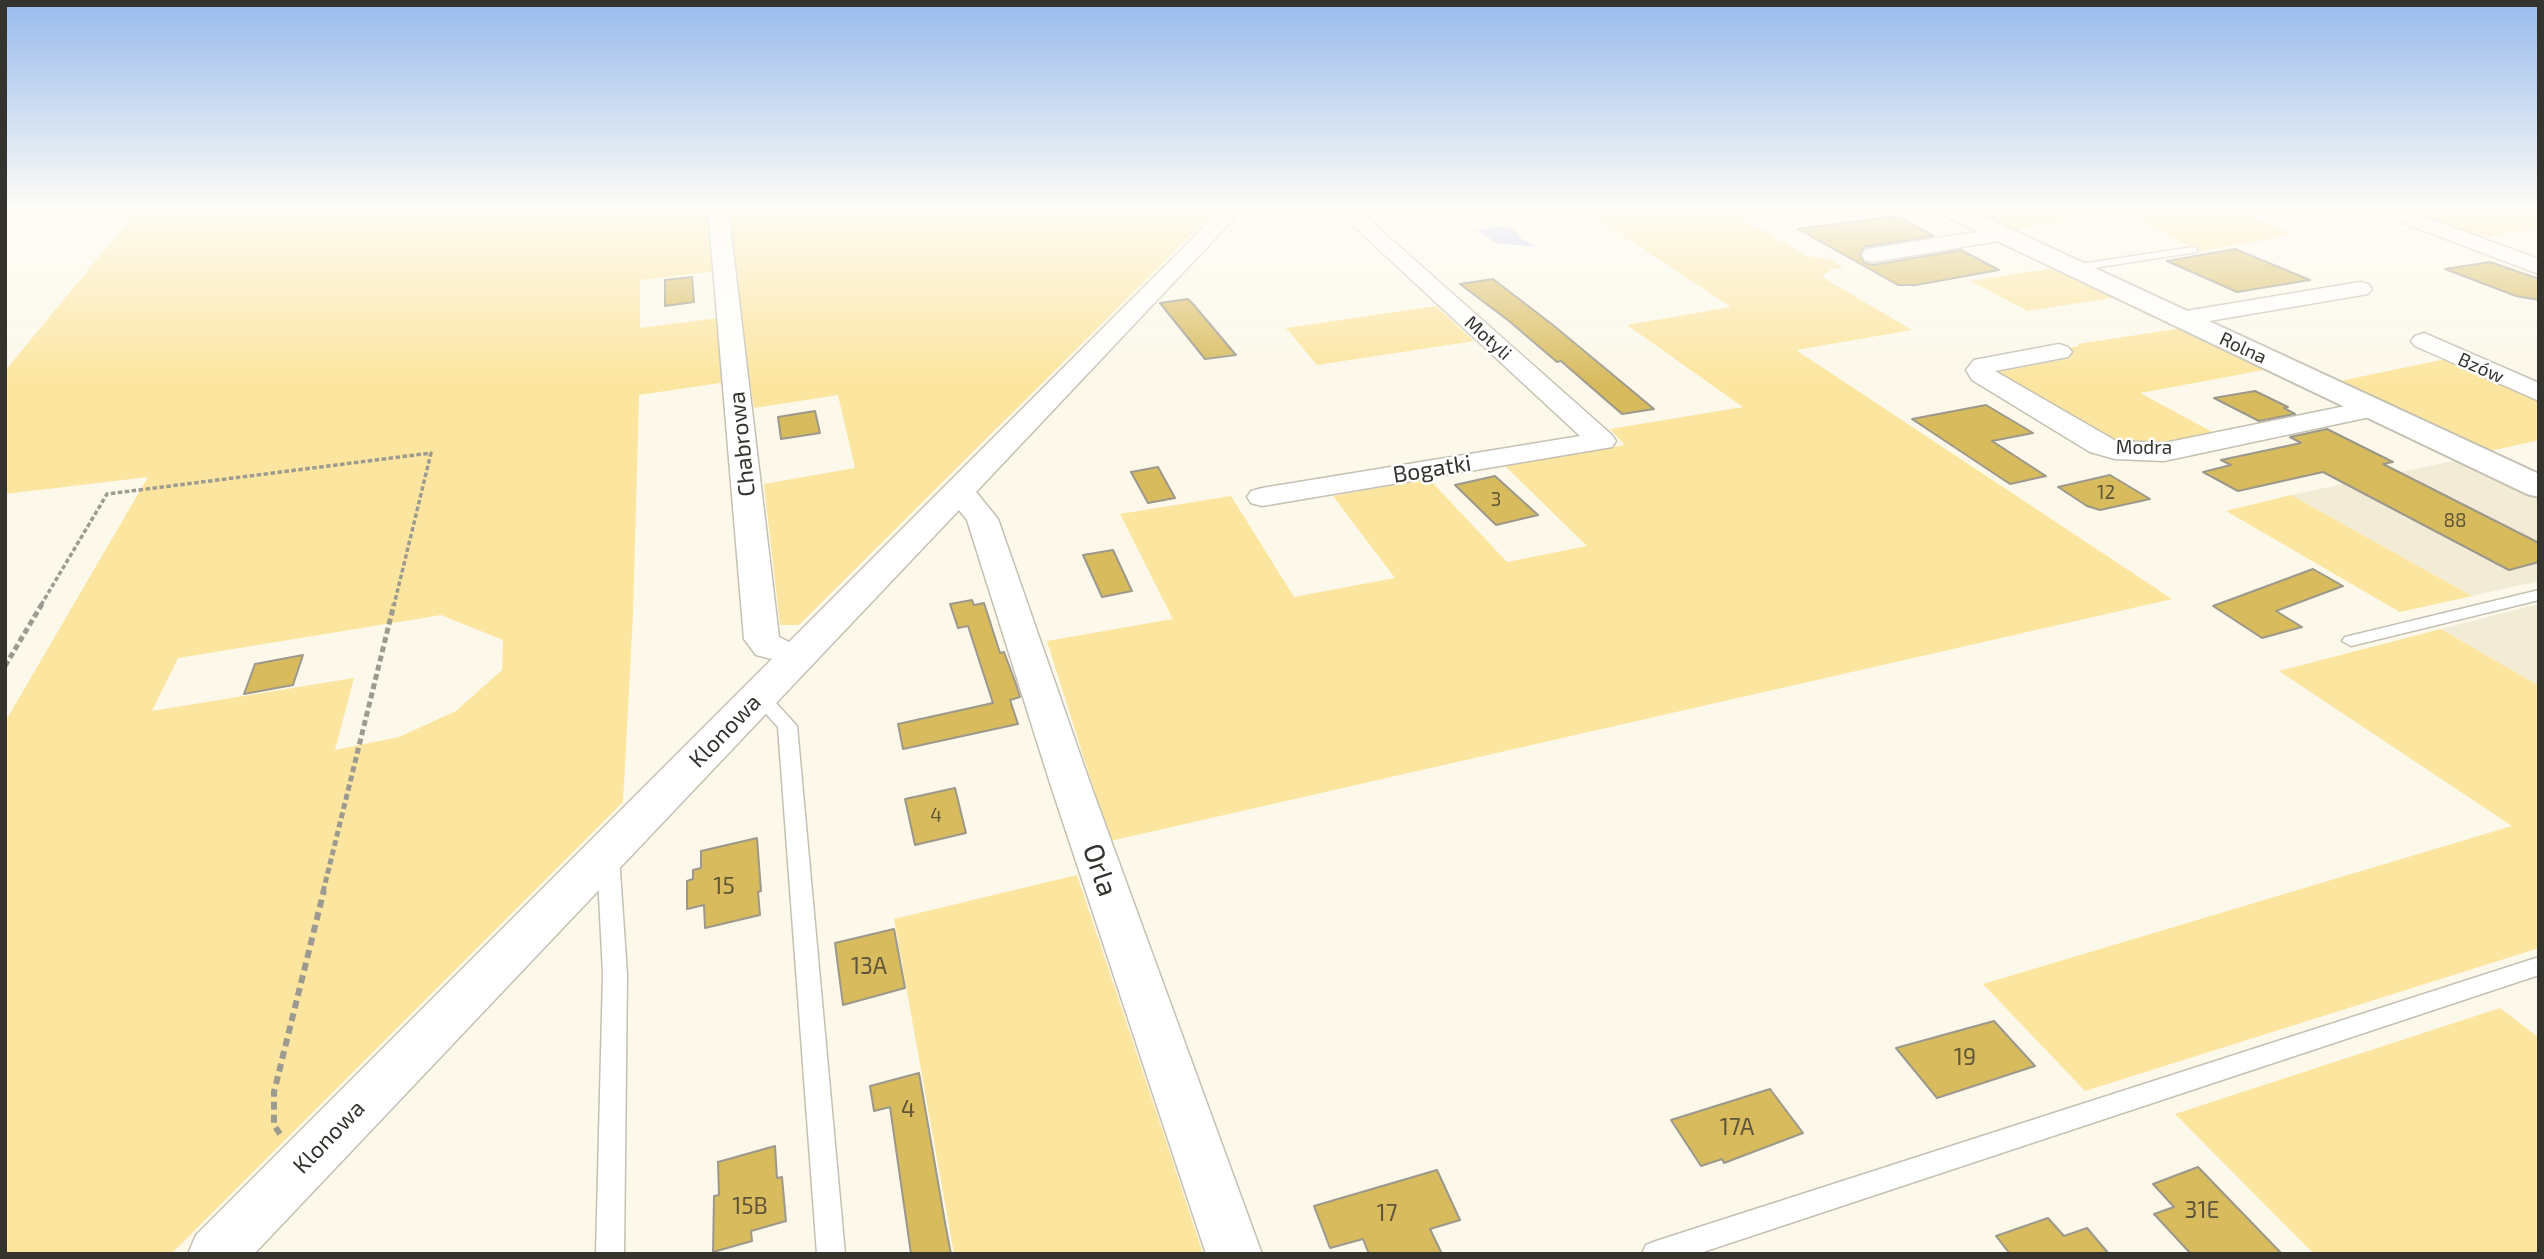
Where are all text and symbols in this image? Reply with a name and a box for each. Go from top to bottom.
street label: Motyli [1460,311,1516,365]
street label: Rolna [2216,327,2270,369]
street label: Bzów [2455,348,2507,388]
street label: Chabrowa [723,390,761,498]
street label: Modra [2116,437,2172,459]
street label: Bogatki [1391,449,1473,489]
house number: 12 [2097,482,2115,504]
house number: 3 [1491,489,1501,511]
house number: 88 [2443,510,2467,532]
street label: Klonowa [683,689,767,773]
house number: 4 [930,805,942,827]
street label: Orla [1075,839,1125,901]
house number: 15 [713,872,735,900]
house number: 13A [851,952,887,980]
house number: 19 [1954,1043,1976,1071]
street label: Klonowa [287,1095,371,1179]
house number: 4 [901,1095,915,1123]
house number: 17A [1720,1113,1754,1141]
house number: 15B [732,1192,768,1220]
house number: 31E [2185,1196,2219,1224]
house number: 17 [1377,1199,1397,1227]

